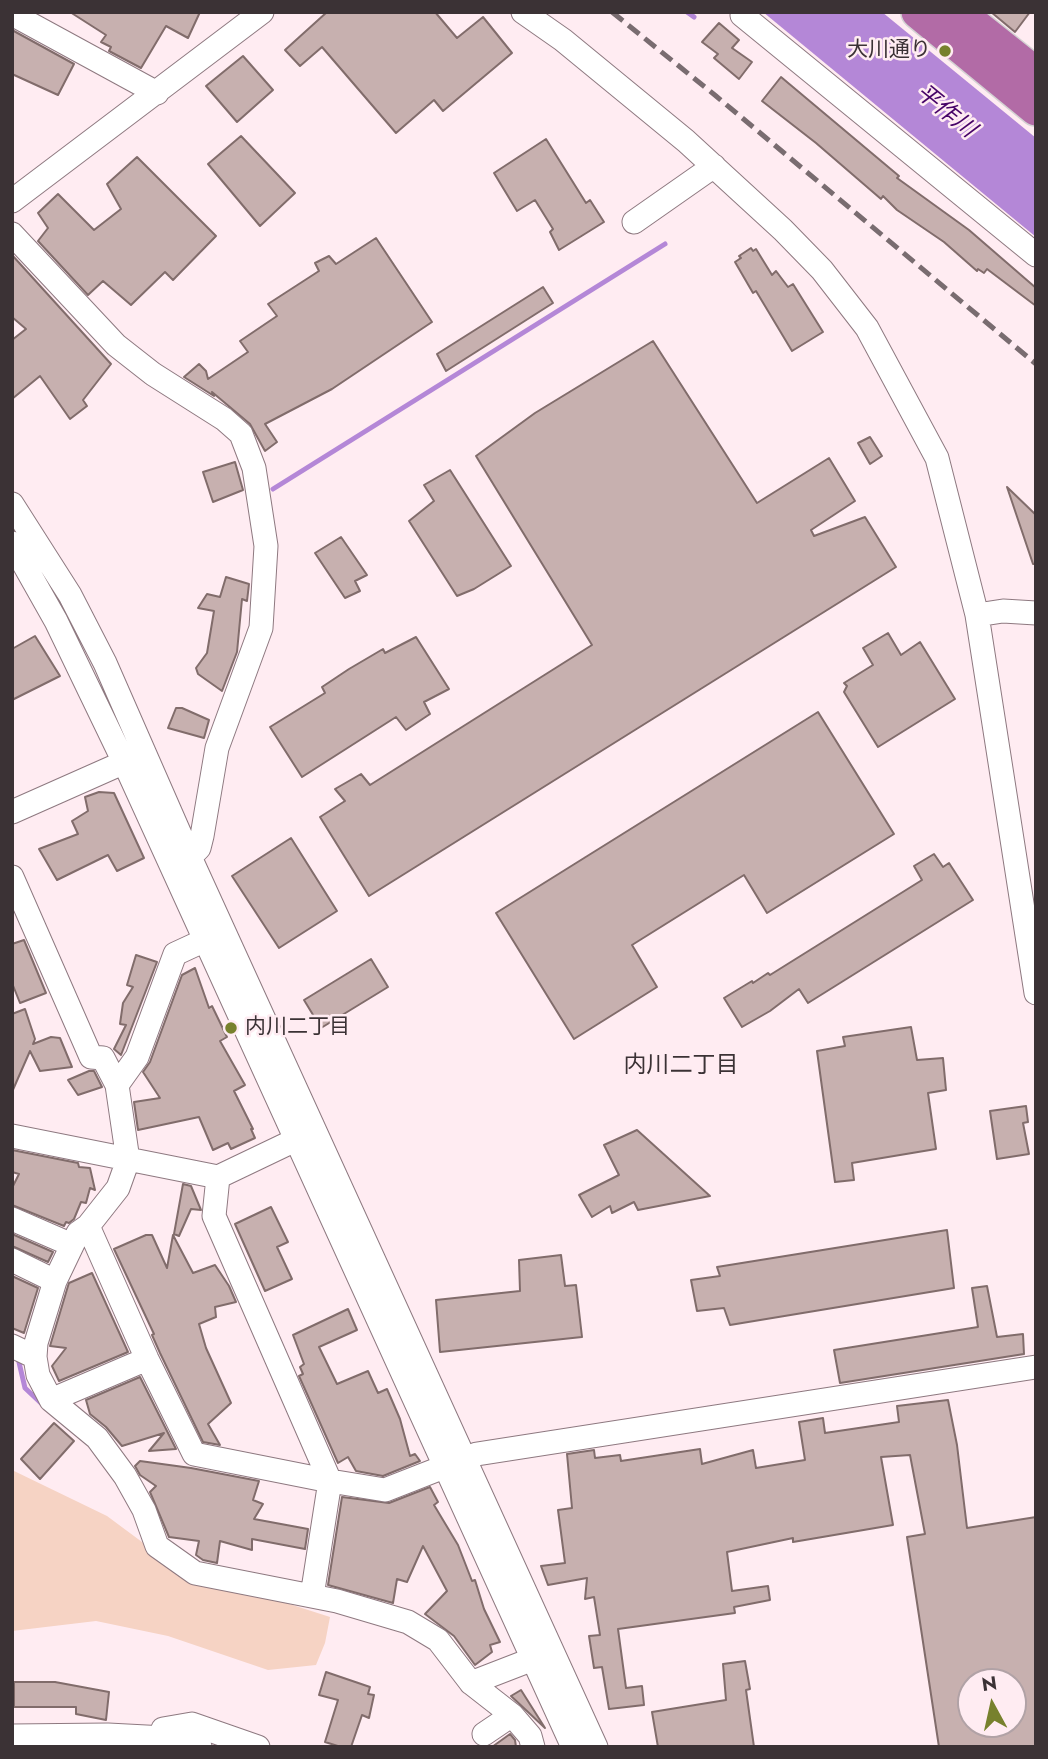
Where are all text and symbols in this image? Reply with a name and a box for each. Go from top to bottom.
place label: 大川通り [847,38,931,64]
marker: 大川通り [937,43,953,59]
water label: 平作川 [910,80,980,144]
place label: 内川二丁目 [245,1015,350,1041]
marker: 内川二丁目 [223,1020,239,1036]
district label: 内川二丁目 [624,1052,738,1080]
north arrow [957,1668,1027,1738]
text: N [980,1669,999,1698]

